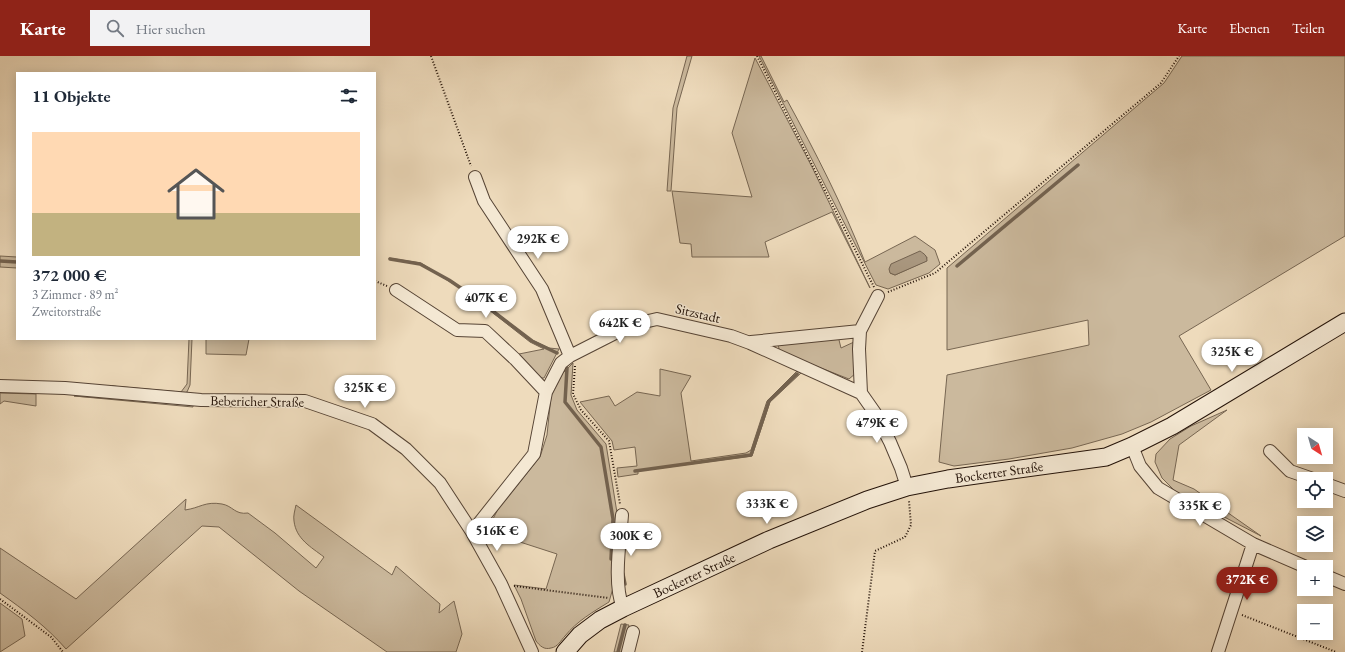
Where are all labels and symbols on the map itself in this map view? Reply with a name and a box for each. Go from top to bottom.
pin: 292K € [505,226,571,260]
pin: 407K € [453,285,519,319]
street label: Sitzstadt [674,299,723,327]
pin: 642K € [587,310,653,344]
pin: 325K € [1199,339,1265,373]
pin: 325K € [332,375,398,409]
street label: Bebericher Straße [210,391,305,411]
pin: 479K € [844,410,910,444]
north arrow [1297,428,1333,464]
street label: Bockerter Straße [954,457,1045,487]
pin: 333K € [734,491,800,525]
pin: 335K € [1167,493,1233,527]
pin: 516K € [464,518,530,552]
pin: 300K € [598,523,664,557]
street label: Bockerter Straße [650,548,738,602]
pin: 372K € [1214,567,1280,601]

